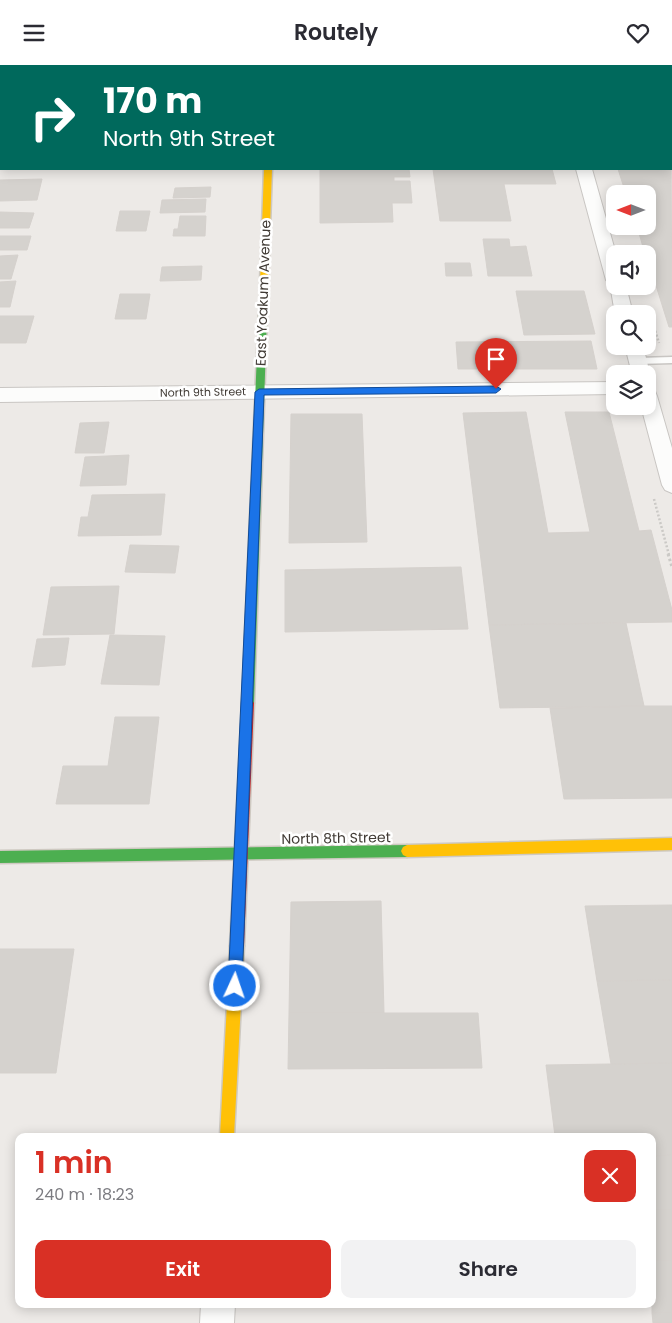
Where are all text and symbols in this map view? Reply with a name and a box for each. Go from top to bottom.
text: Routely [294,17,378,48]
icon: menu [20,19,48,47]
icon: heart [624,19,652,47]
text: 170 m [103,76,202,125]
icon: right [20,85,85,150]
text: North 9th Street [103,123,275,154]
north arrow [606,185,656,235]
map controls [606,185,656,415]
street label: East Yoakum Avenue [250,219,276,366]
button: sound [606,245,656,295]
button: search [606,305,656,355]
pin [475,338,517,389]
icon: arrive [482,345,510,373]
button: layers [606,365,656,415]
street label: North 9th Street [160,383,246,401]
street label: North 8th Street [281,827,391,849]
position arrow [208,959,260,1011]
text: 1 min [35,1141,113,1184]
button: close [584,1150,636,1202]
text: 240 m · 18:23 [35,1183,134,1206]
button: Exit [35,1240,331,1298]
button: Share [341,1240,636,1298]

